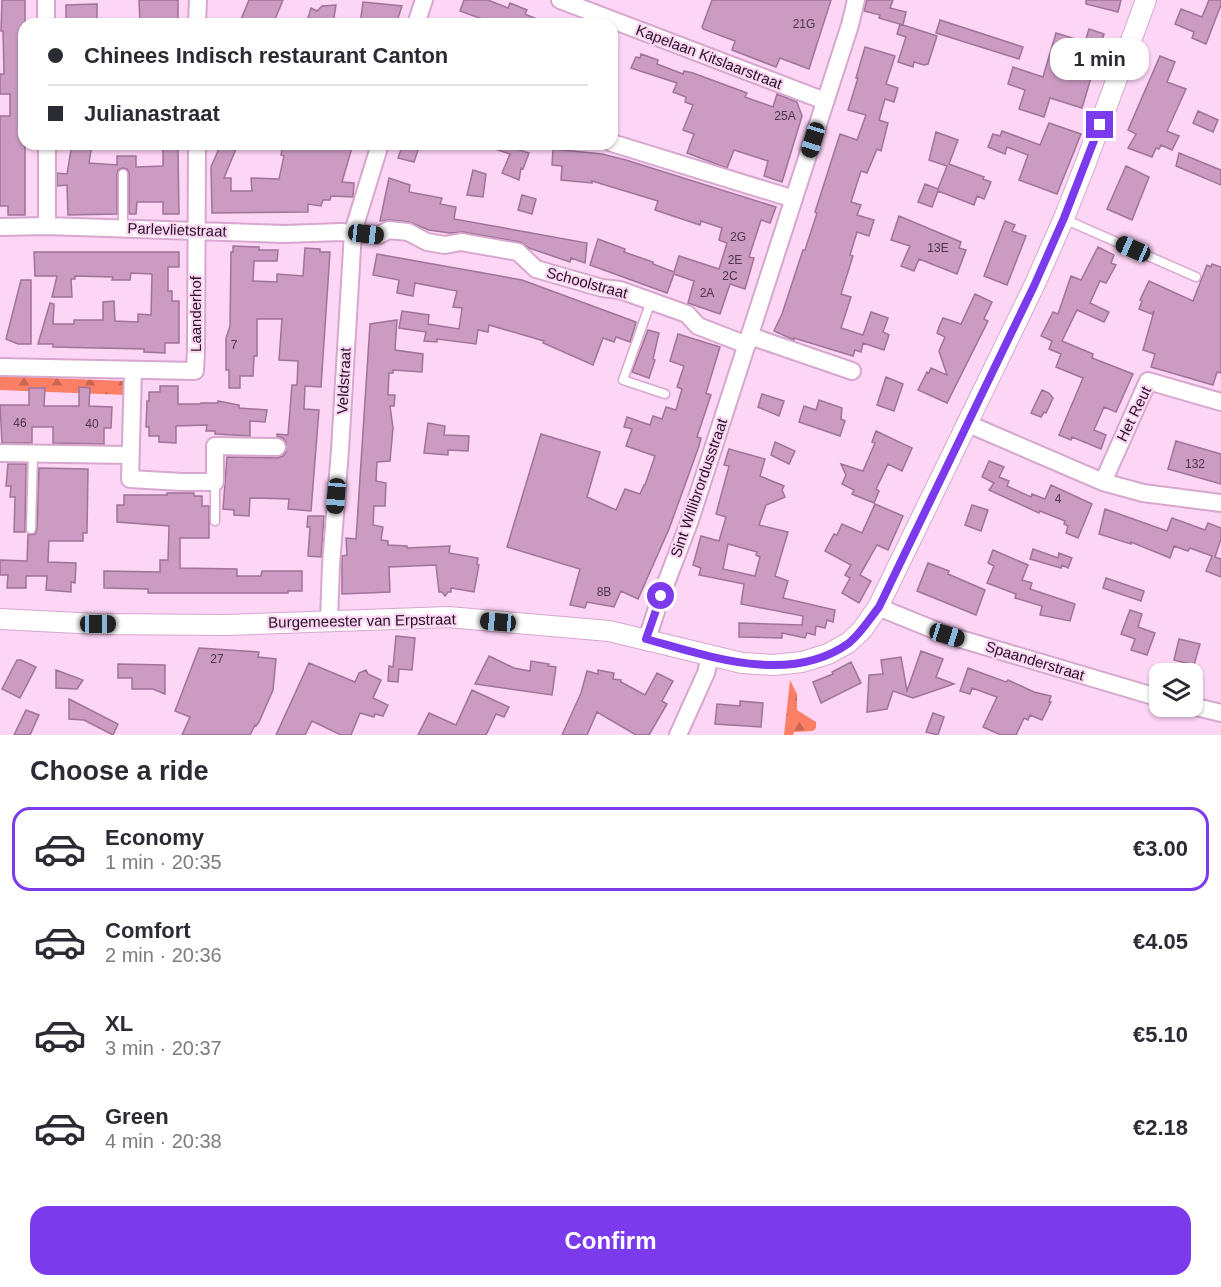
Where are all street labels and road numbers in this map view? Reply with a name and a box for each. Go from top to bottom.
street label: Kapelaan Kitslaarstraat [634,21,785,93]
street label: Parlevlietstraat [127,219,228,240]
street label: Schoolstraat [545,264,630,302]
street label: Laanderhof [187,275,204,352]
street label: Veldstraat [333,346,354,415]
street label: Het Reut [1113,383,1155,444]
street label: Sint Willibrordusstraat [667,415,731,560]
street label: Burgemeester van Erpstraat [268,610,457,631]
street label: Spaanderstraat [984,637,1087,684]

